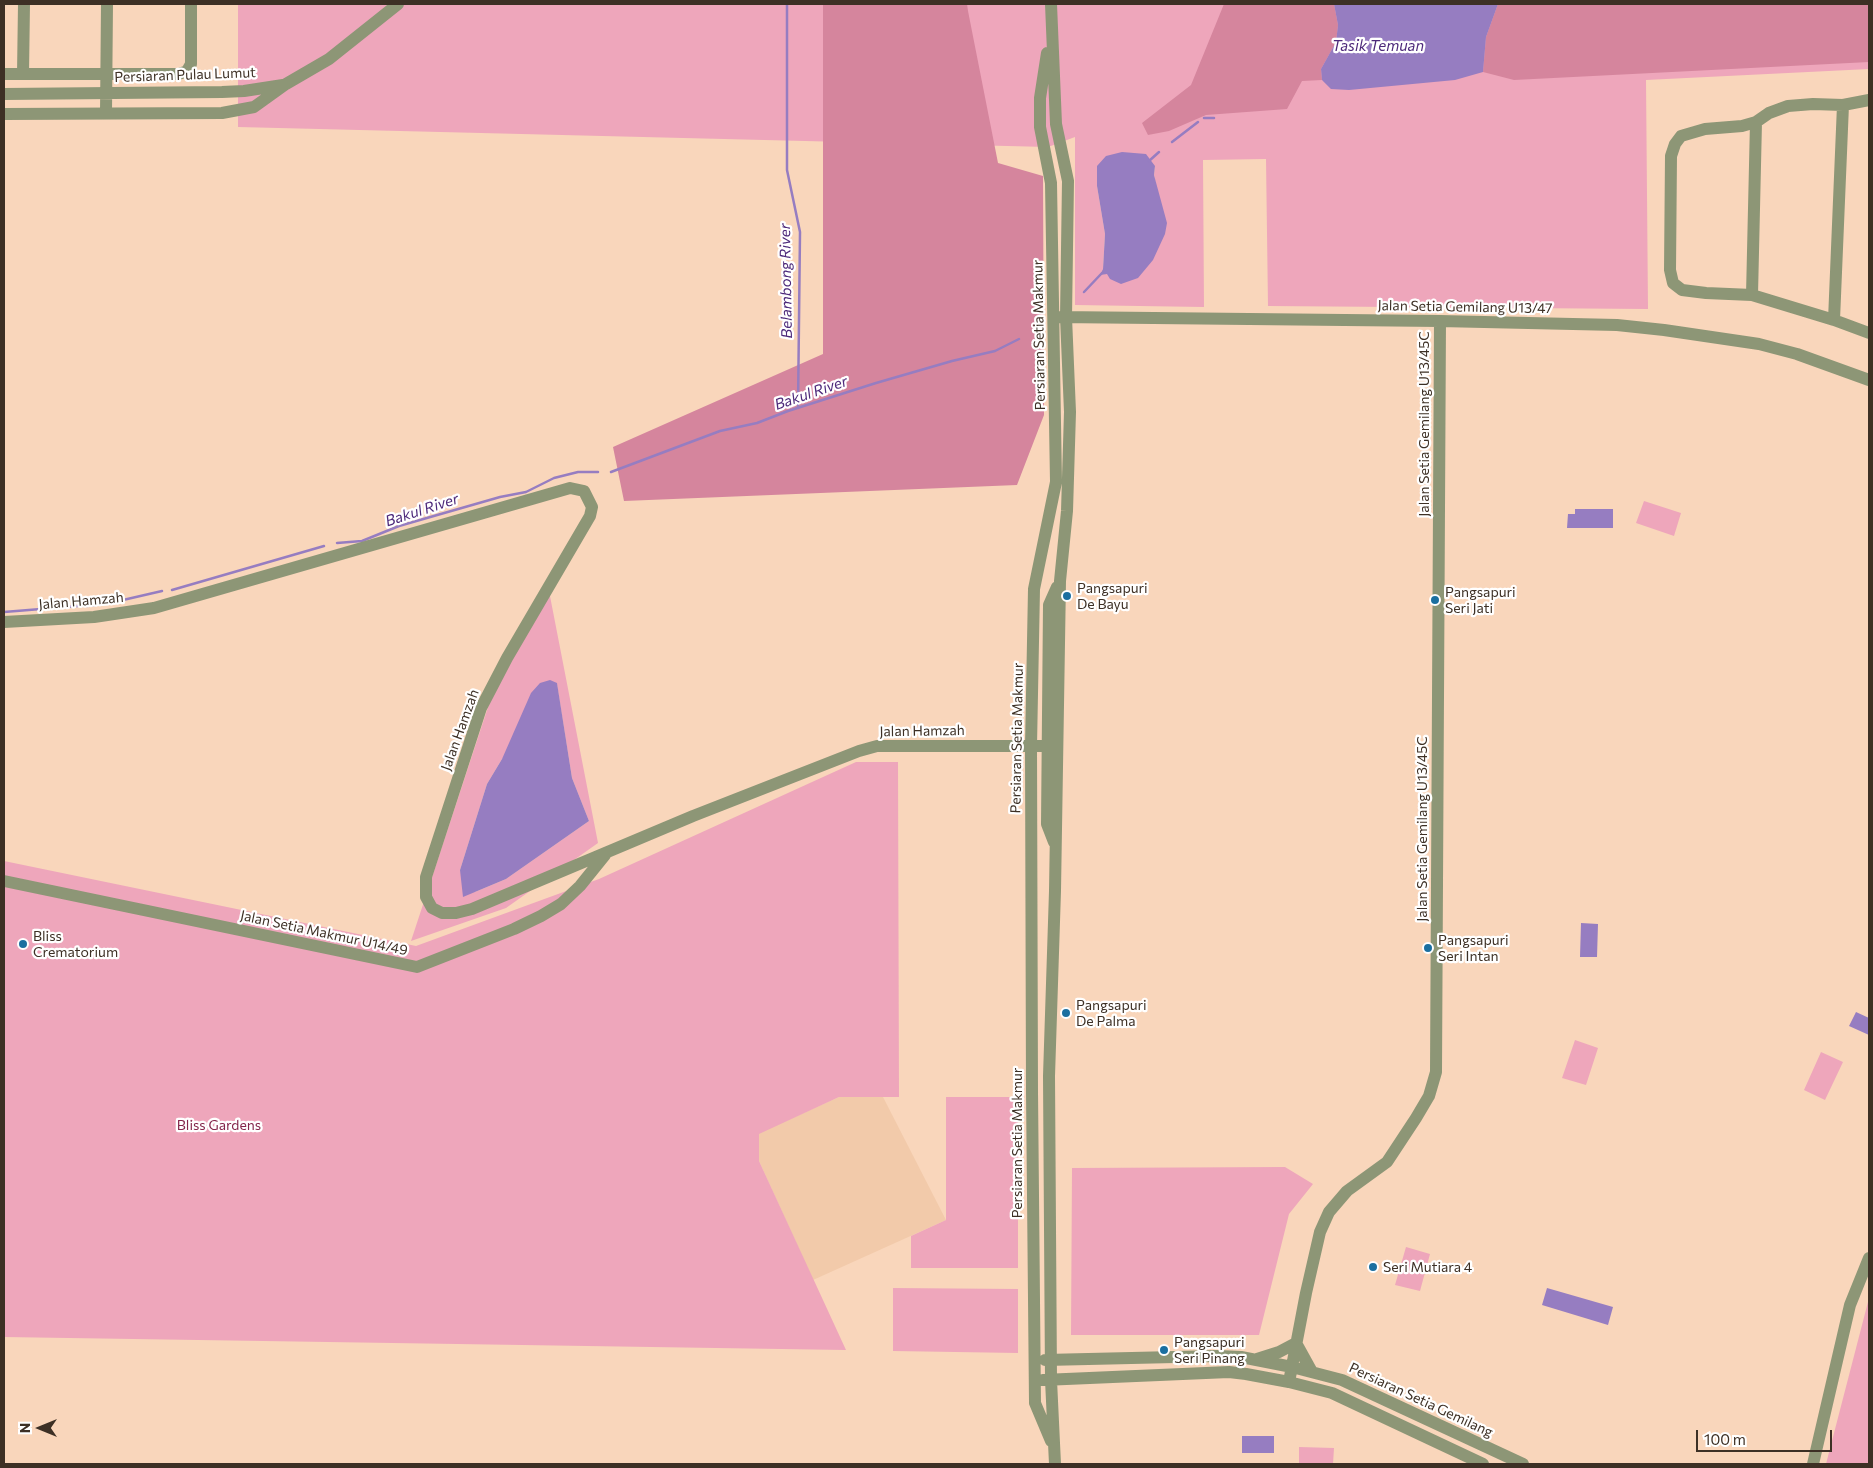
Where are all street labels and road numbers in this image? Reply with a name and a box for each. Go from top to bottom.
street label: Persiaran Pulau Lumut [114,64,256,86]
street label: Persiaran Setia Makmur [1029,260,1049,410]
street label: Jalan Setia Gemilang U13/47 [1377,297,1553,317]
street label: Jalan Setia Gemilang U13/45C [1416,331,1432,517]
street label: Jalan Hamzah [38,589,124,613]
street label: Persiaran Setia Makmur [1007,663,1027,813]
street label: Jalan Hamzah [438,687,482,773]
street label: Jalan Hamzah [879,722,965,740]
street label: Jalan Setia Gemilang U13/45C [1414,736,1430,922]
street label: Jalan Setia Makmur U14/49 [239,907,409,959]
street label: Persiaran Setia Makmur [1009,1068,1025,1218]
street label: Persiaran Setia Gemilang [1346,1359,1496,1441]

